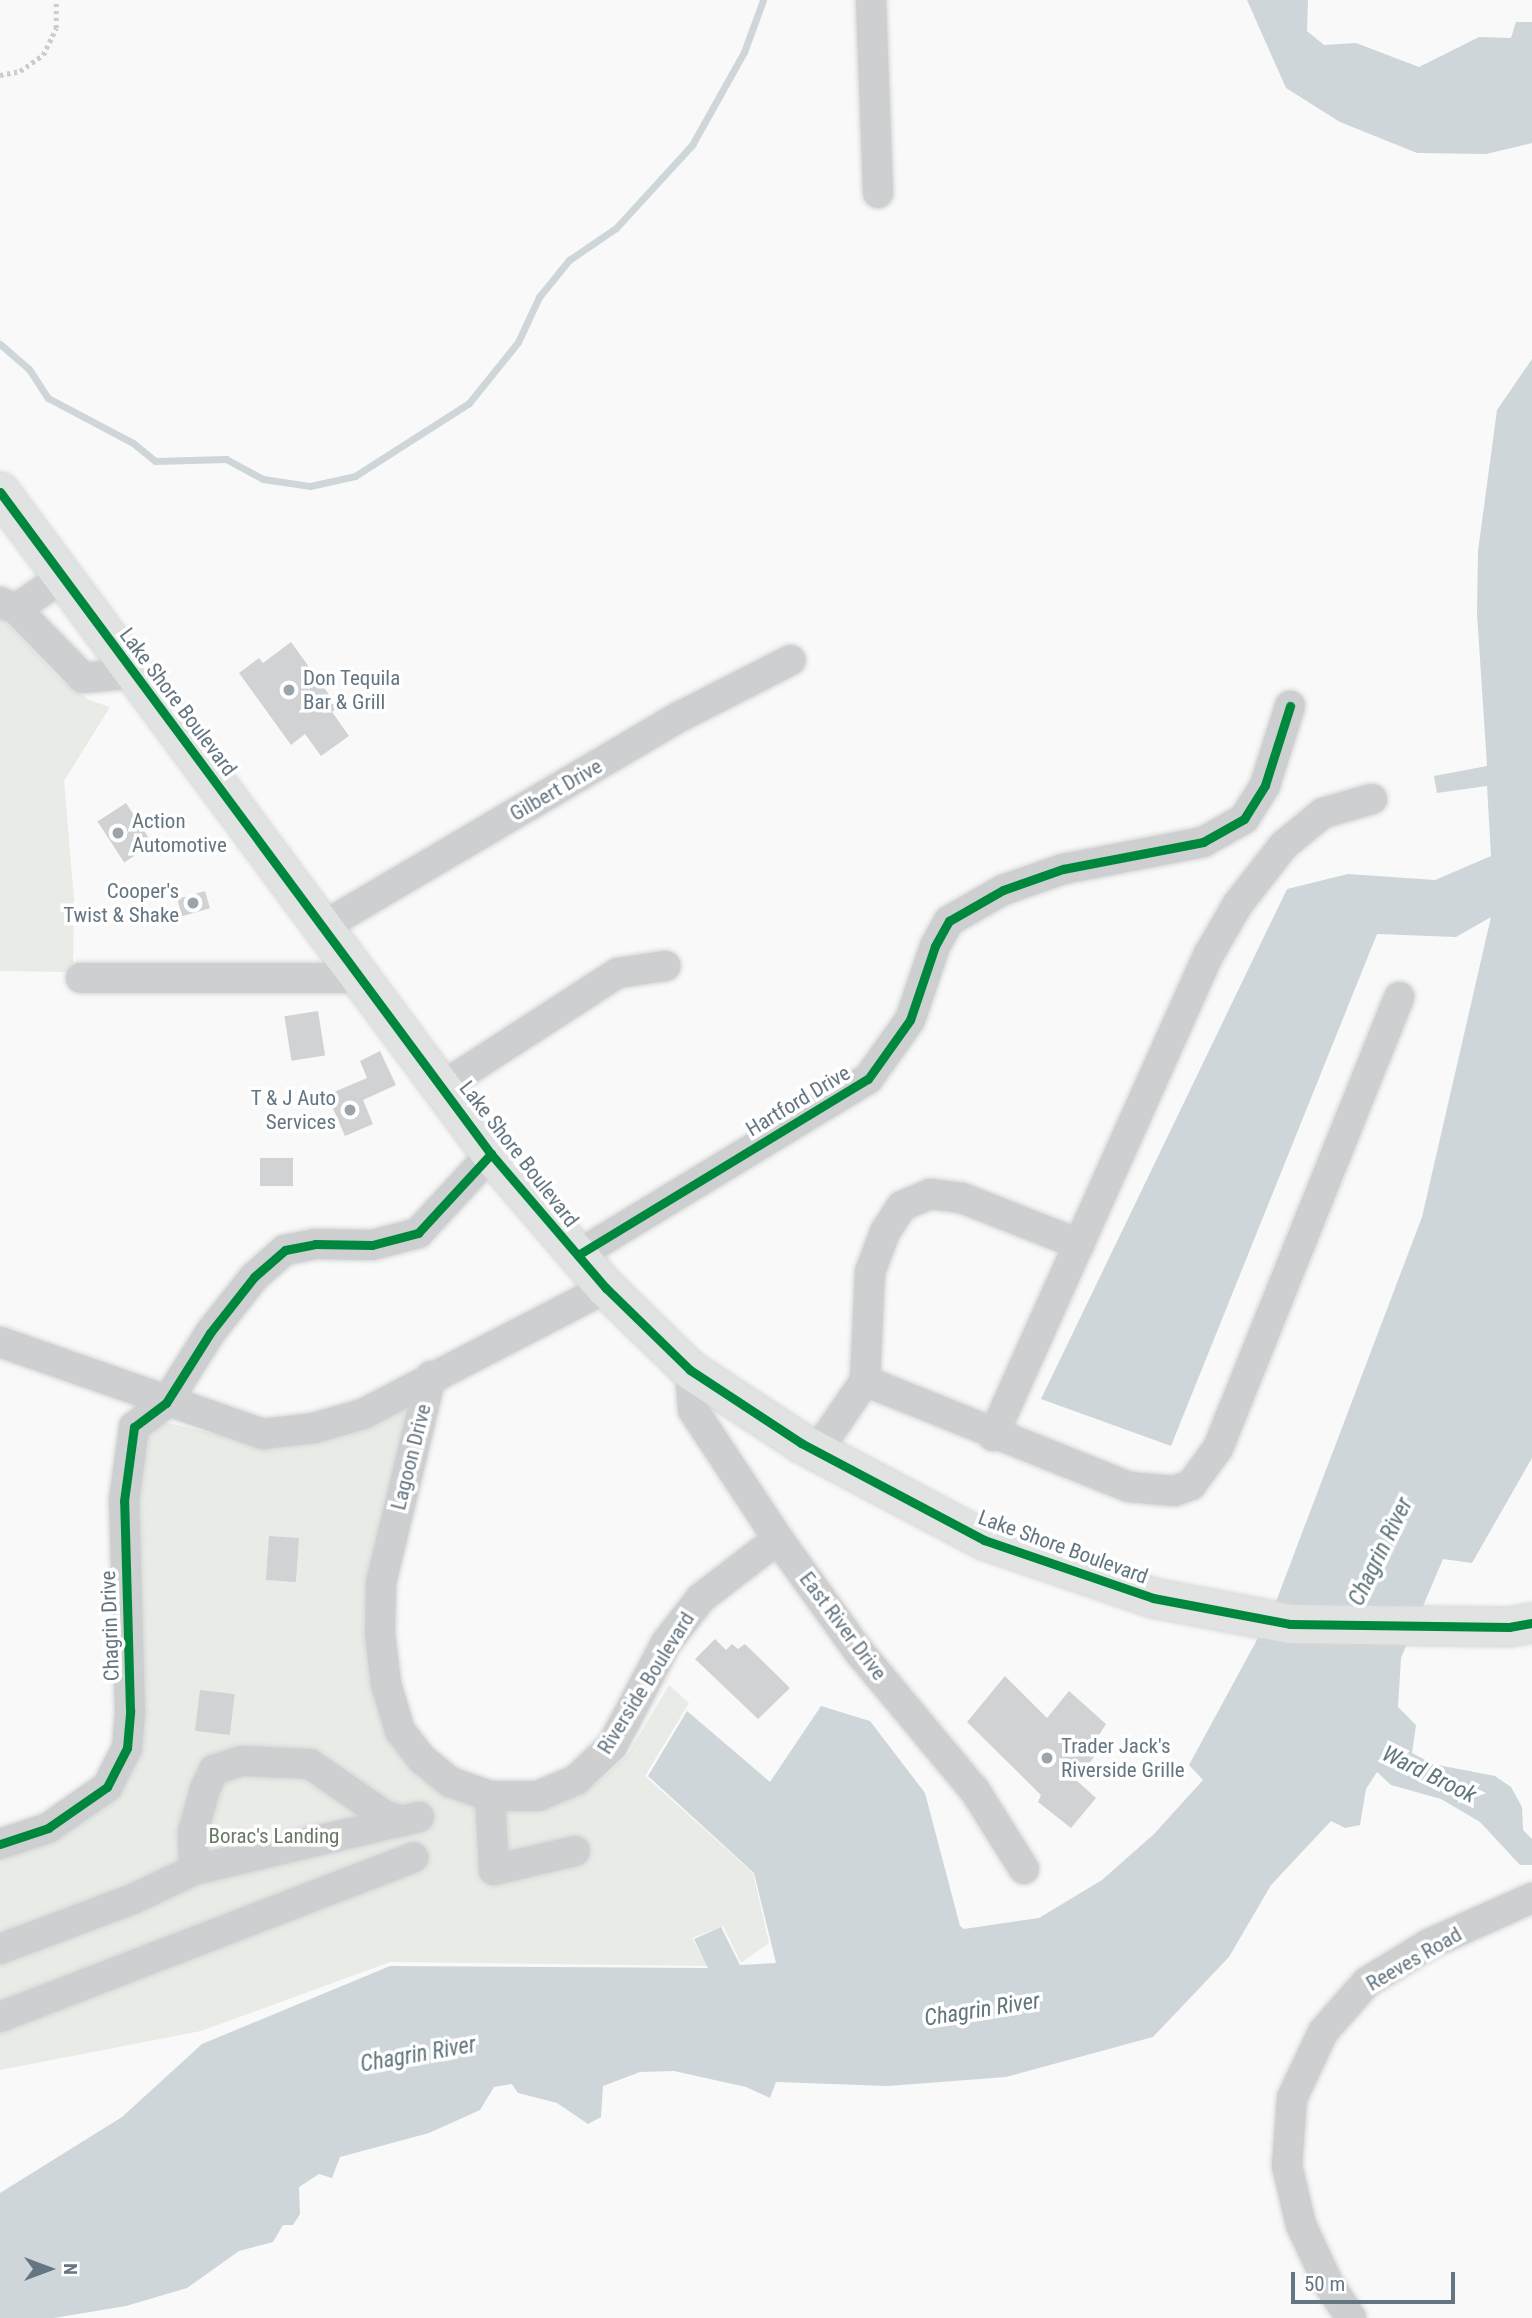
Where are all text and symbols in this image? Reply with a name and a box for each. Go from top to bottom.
street label: Lake Shore Boulevard [114,623,242,781]
place label: Don Tequila Bar & Grill [303,665,401,715]
marker: Don Tequila Bar & Grill [281,682,297,698]
street label: Gilbert Drive [505,754,607,826]
place label: Action Automotive [132,808,227,858]
marker: Action Automotive [110,825,126,841]
place label: Cooper's Twist & Shake [63,878,179,928]
marker: Cooper's Twist & Shake [185,895,201,911]
street label: Hartford Drive [741,1060,855,1142]
street label: Lake Shore Boulevard [454,1076,584,1232]
place label: T & J Auto Services [250,1085,336,1135]
marker: T & J Auto Services [342,1102,358,1118]
street label: Lagoon Drive [386,1401,436,1513]
water label: Chagrin River [1343,1494,1419,1610]
street label: Lake Shore Boulevard [975,1505,1151,1589]
street label: East River Drive [794,1567,892,1685]
street label: Chagrin Drive [95,1570,125,1682]
street label: Riverside Boulevard [592,1607,700,1759]
place label: Trader Jack's Riverside Grille [1061,1733,1185,1783]
water label: Ward Brook [1377,1740,1481,1810]
marker: Trader Jack's Riverside Grille [1039,1750,1055,1766]
park label: Borac's Landing [209,1823,339,1849]
street label: Reeves Road [1362,1922,1466,1996]
water label: Chagrin River [922,1987,1042,2033]
water label: Chagrin River [358,2031,478,2079]
north arrow [14,2234,84,2304]
scale bar [1294,2258,1458,2302]
text: N [59,2263,82,2275]
text: 50 m [1304,2272,1345,2296]

